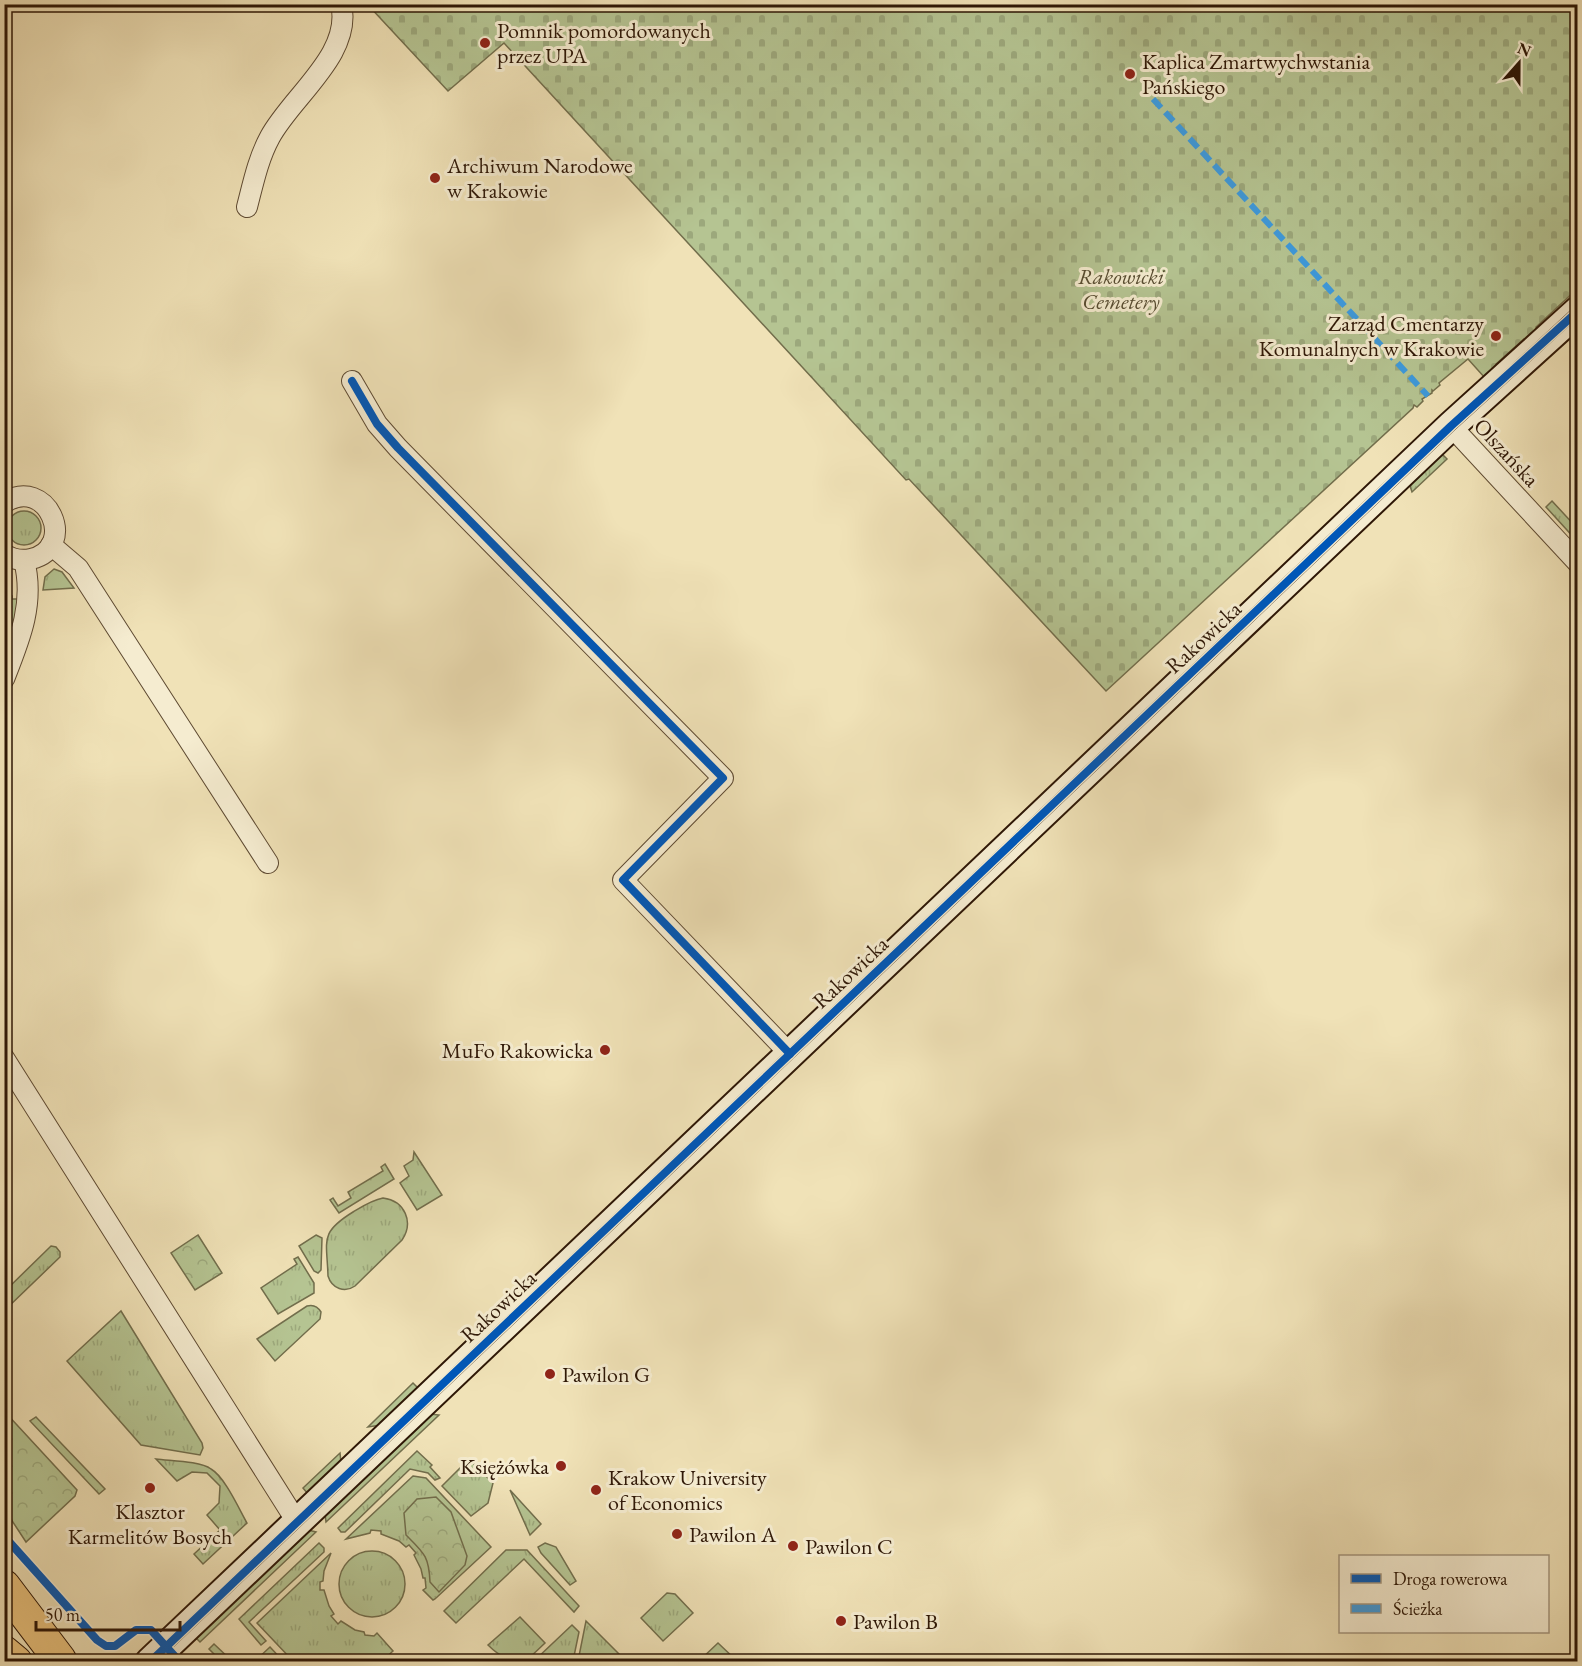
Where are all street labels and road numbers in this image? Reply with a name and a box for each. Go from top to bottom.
street label: Olszańska [1467,412,1546,493]
street label: Rakowicka [1159,595,1248,680]
street label: Rakowicka [806,930,895,1015]
street label: Rakowicka [454,1264,543,1349]

